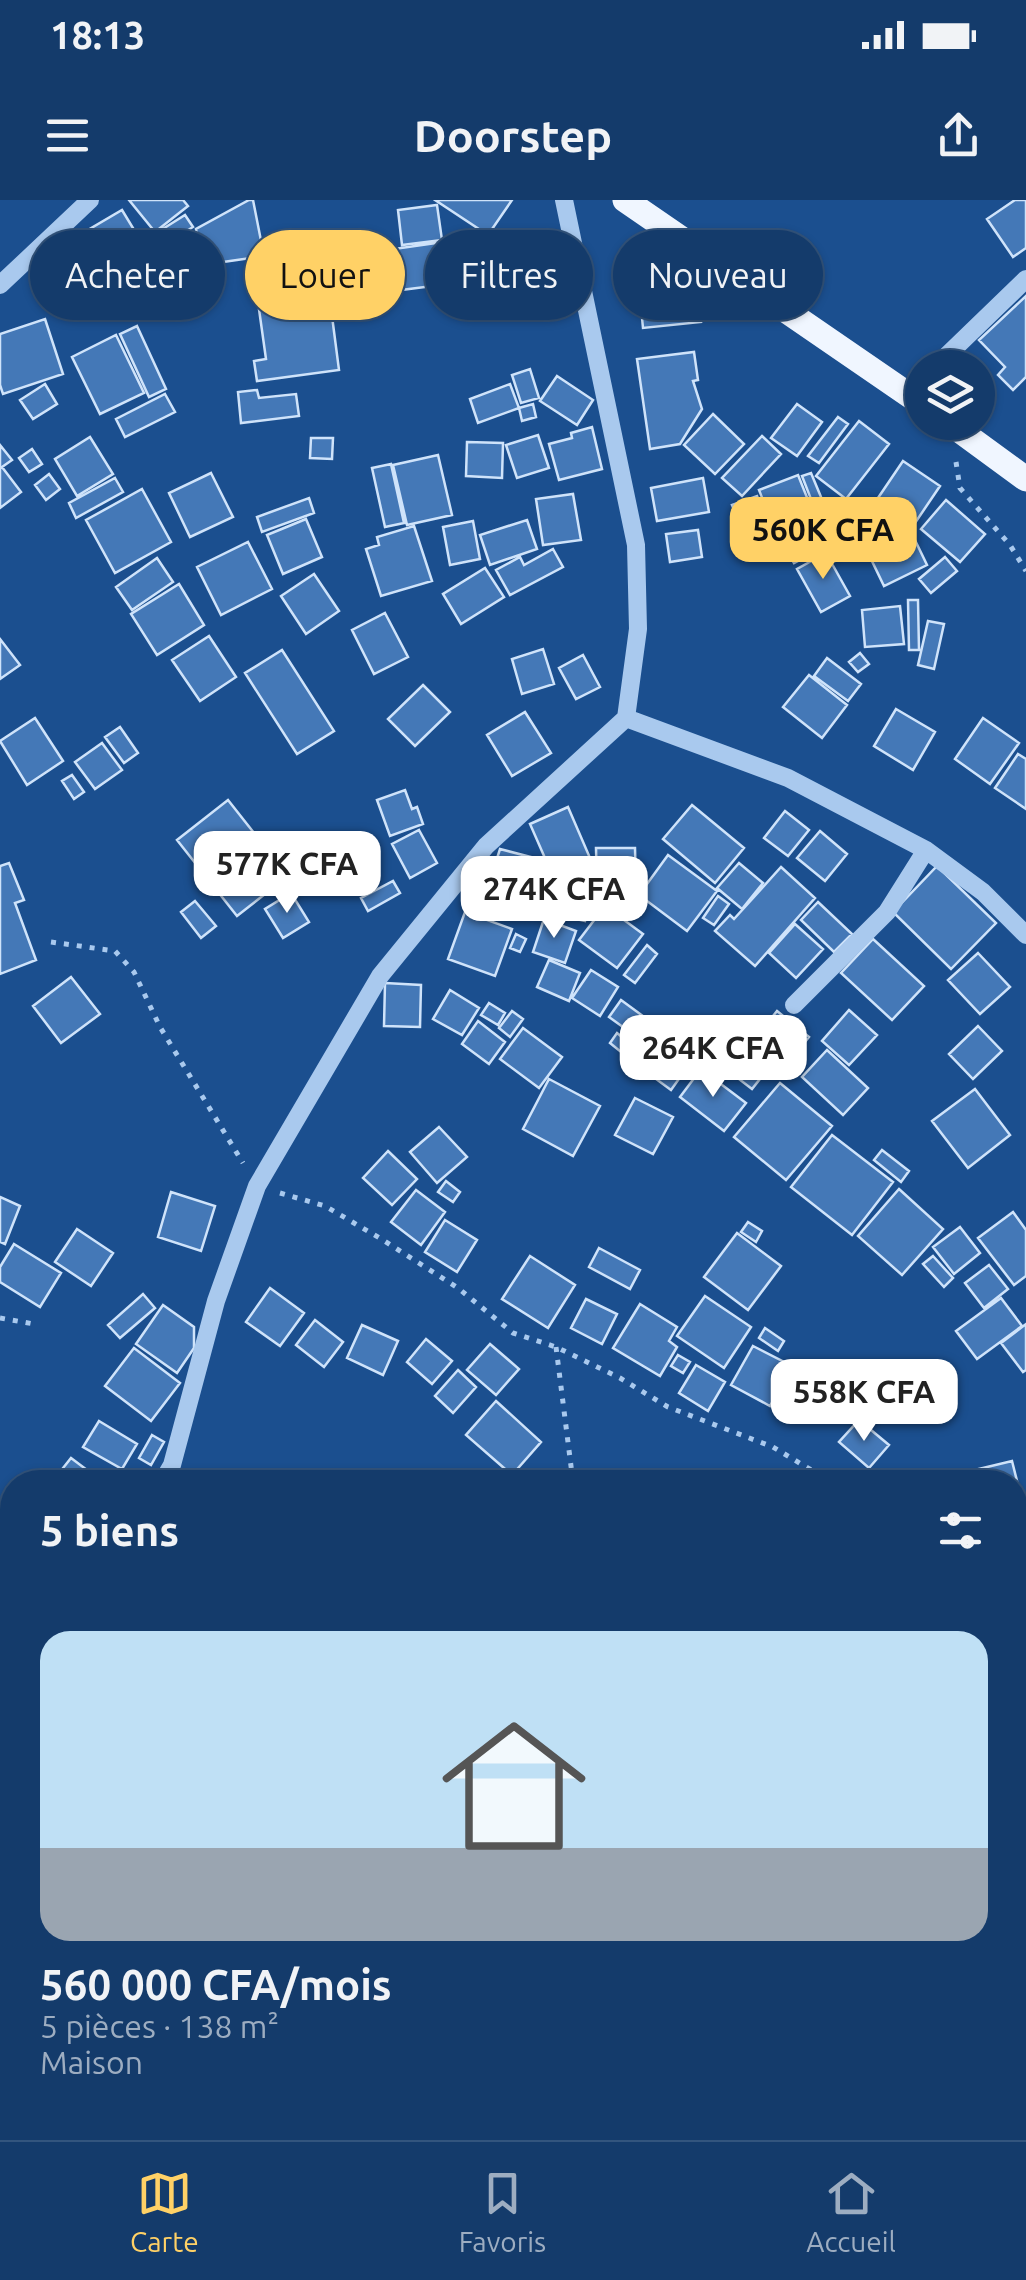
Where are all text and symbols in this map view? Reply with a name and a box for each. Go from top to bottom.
text: 18:13 [50,14,145,56]
icon: menu [40,108,95,163]
icon: share [931,108,986,163]
text: Doorstep [414,110,612,161]
chip: Acheter [30,230,225,320]
chip: Louer [245,230,405,320]
chip: Filtres [425,230,593,320]
chip: Nouveau [613,230,823,320]
map controls [905,350,995,440]
button: layers [905,350,995,440]
pin: 560K CFA [720,497,926,582]
text: 560K CFA [752,511,894,547]
pin: 577K CFA [184,831,390,916]
text: 577K CFA [216,845,358,881]
pin: 274K CFA [451,856,657,941]
text: 274K CFA [483,870,625,906]
pin: 264K CFA [610,1015,816,1100]
text: 264K CFA [642,1029,784,1065]
pin: 558K CFA [761,1359,967,1444]
text: 558K CFA [793,1373,935,1409]
icon: filters [933,1503,988,1558]
text: 5 biens [40,1507,179,1554]
icon: home [424,1696,604,1876]
text: 560 000 CFA/mois [40,1961,392,2008]
text: 5 pièces · 138 m² [40,2008,279,2044]
text: Maison [40,2044,143,2080]
tab: Carte [130,2166,199,2257]
tab: Favoris [459,2166,546,2257]
tab: Accueil [806,2166,896,2257]

